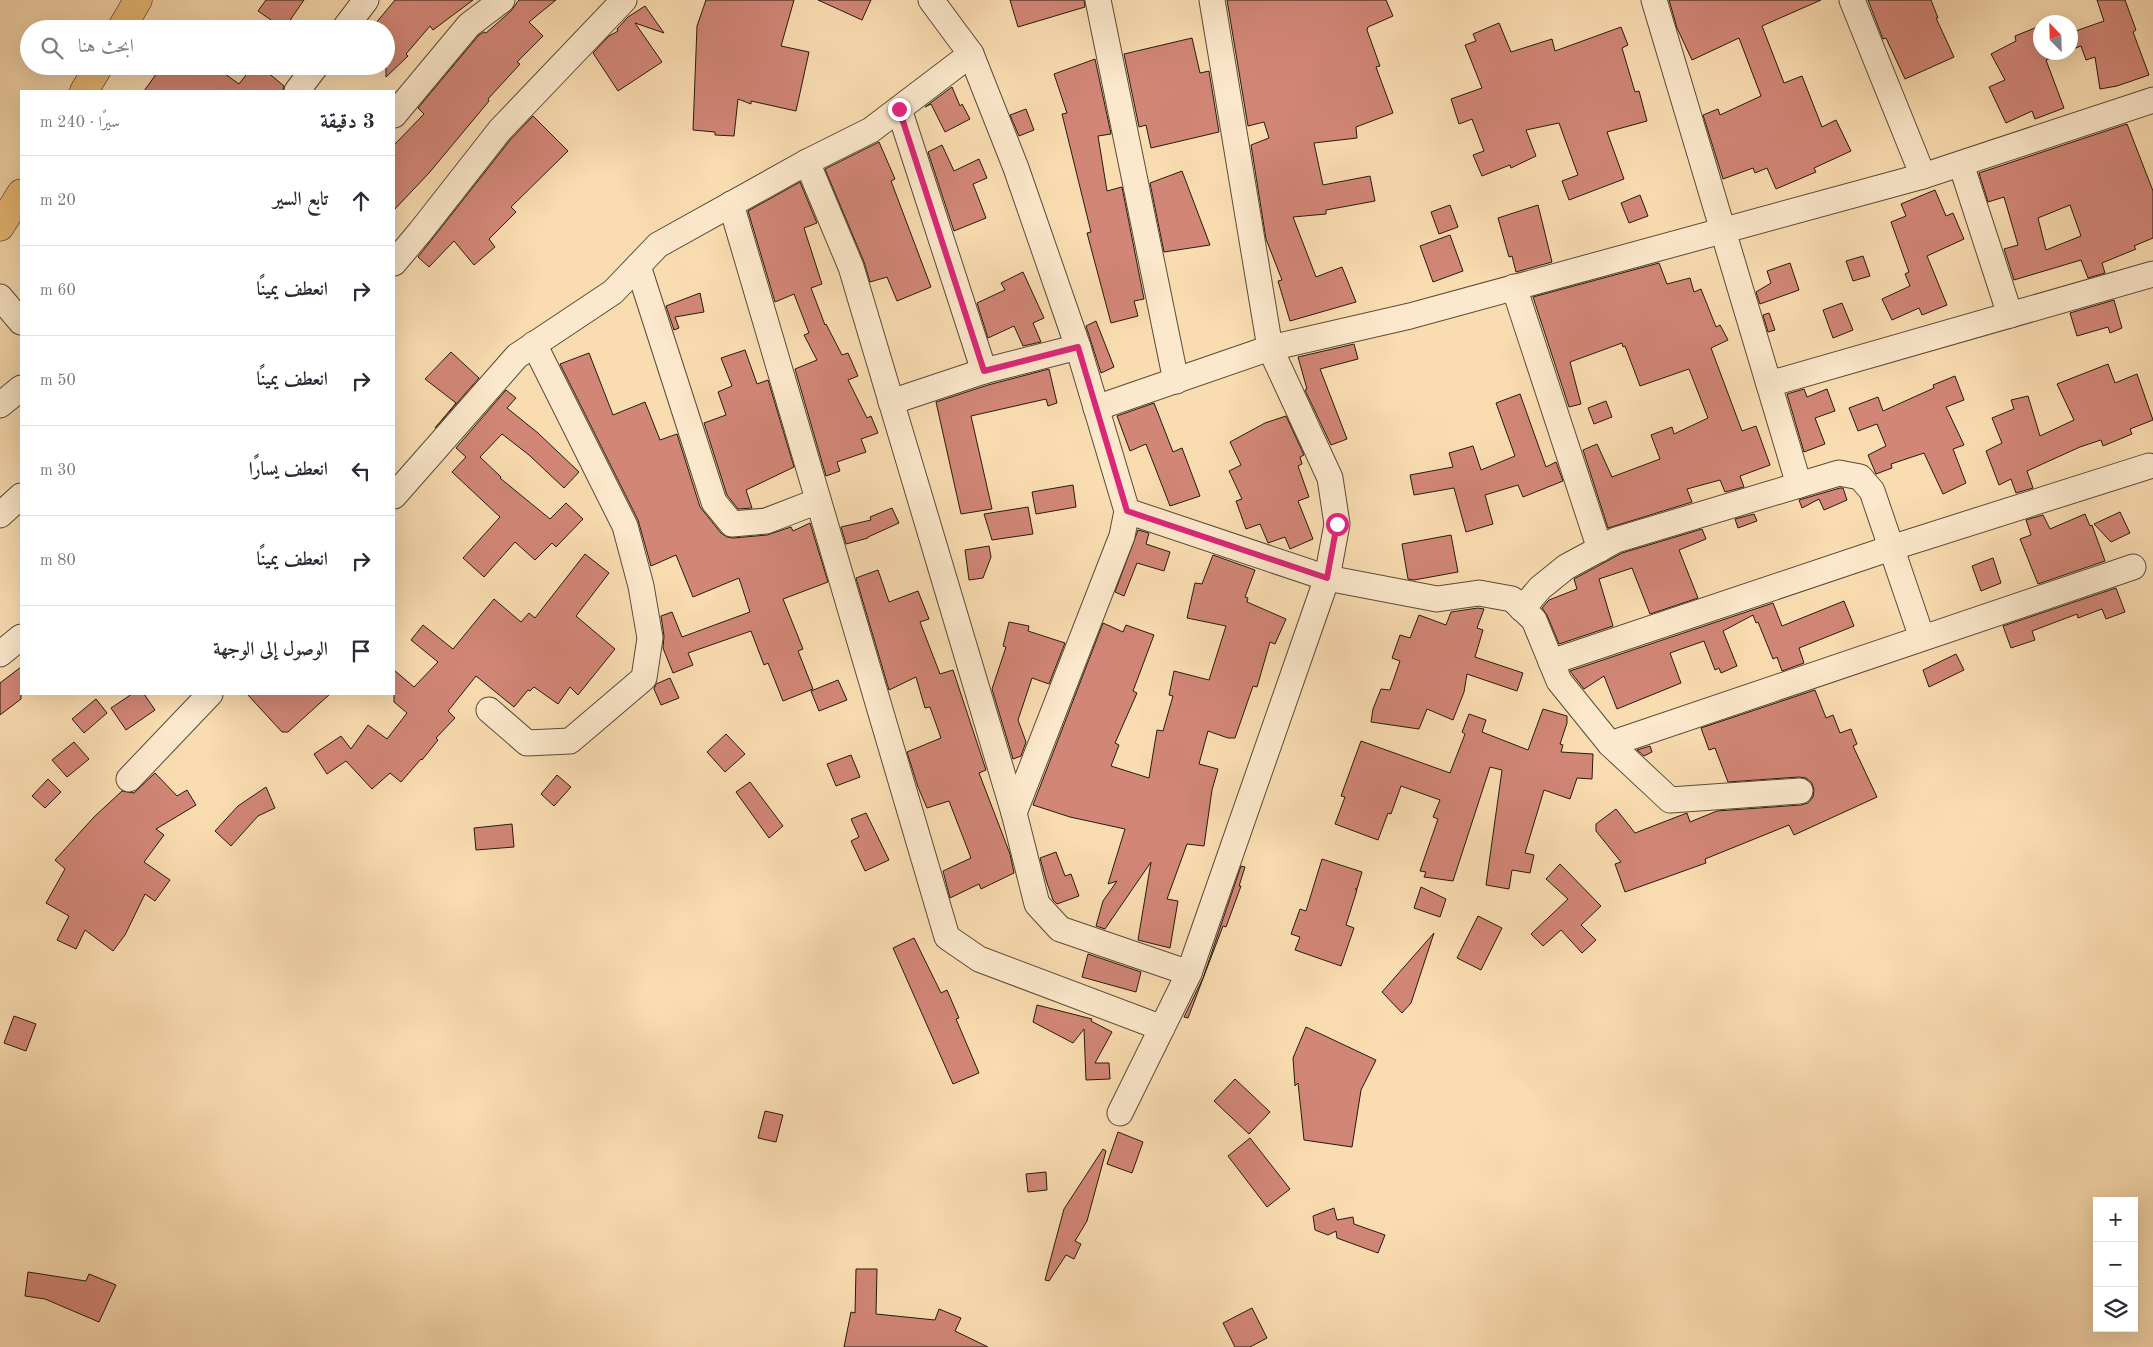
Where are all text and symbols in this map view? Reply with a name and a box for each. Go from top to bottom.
north arrow [2033,15,2078,60]
search box [20,20,395,75]
icon: search [38,34,66,62]
text: ابحث هنا [78,38,134,57]
route end [888,98,911,121]
text: 3 دقيقة [320,112,375,133]
text: سيرًا · 240 m [40,115,120,131]
icon: ahead [347,187,375,215]
text: تابع السير [273,191,328,210]
text: 20 m [40,193,76,209]
icon: right [347,277,375,305]
text: انعطف يمينًا [256,281,328,300]
text: 60 m [40,283,76,299]
icon: right [347,367,375,395]
text: انعطف يمينًا [256,371,328,390]
text: 50 m [40,373,76,389]
icon: left [347,457,375,485]
text: انعطف يسارًا [249,461,328,480]
text: 30 m [40,463,76,479]
route start [1326,513,1349,536]
icon: right [347,547,375,575]
text: انعطف يمينًا [256,551,328,570]
text: 80 m [40,553,76,569]
icon: arrive [347,637,375,665]
text: الوصول إلى الوجهة [213,641,328,660]
map controls [2093,1197,2138,1332]
button: + [2093,1197,2138,1242]
button: − [2093,1242,2138,1287]
button: layers [2093,1287,2138,1332]

